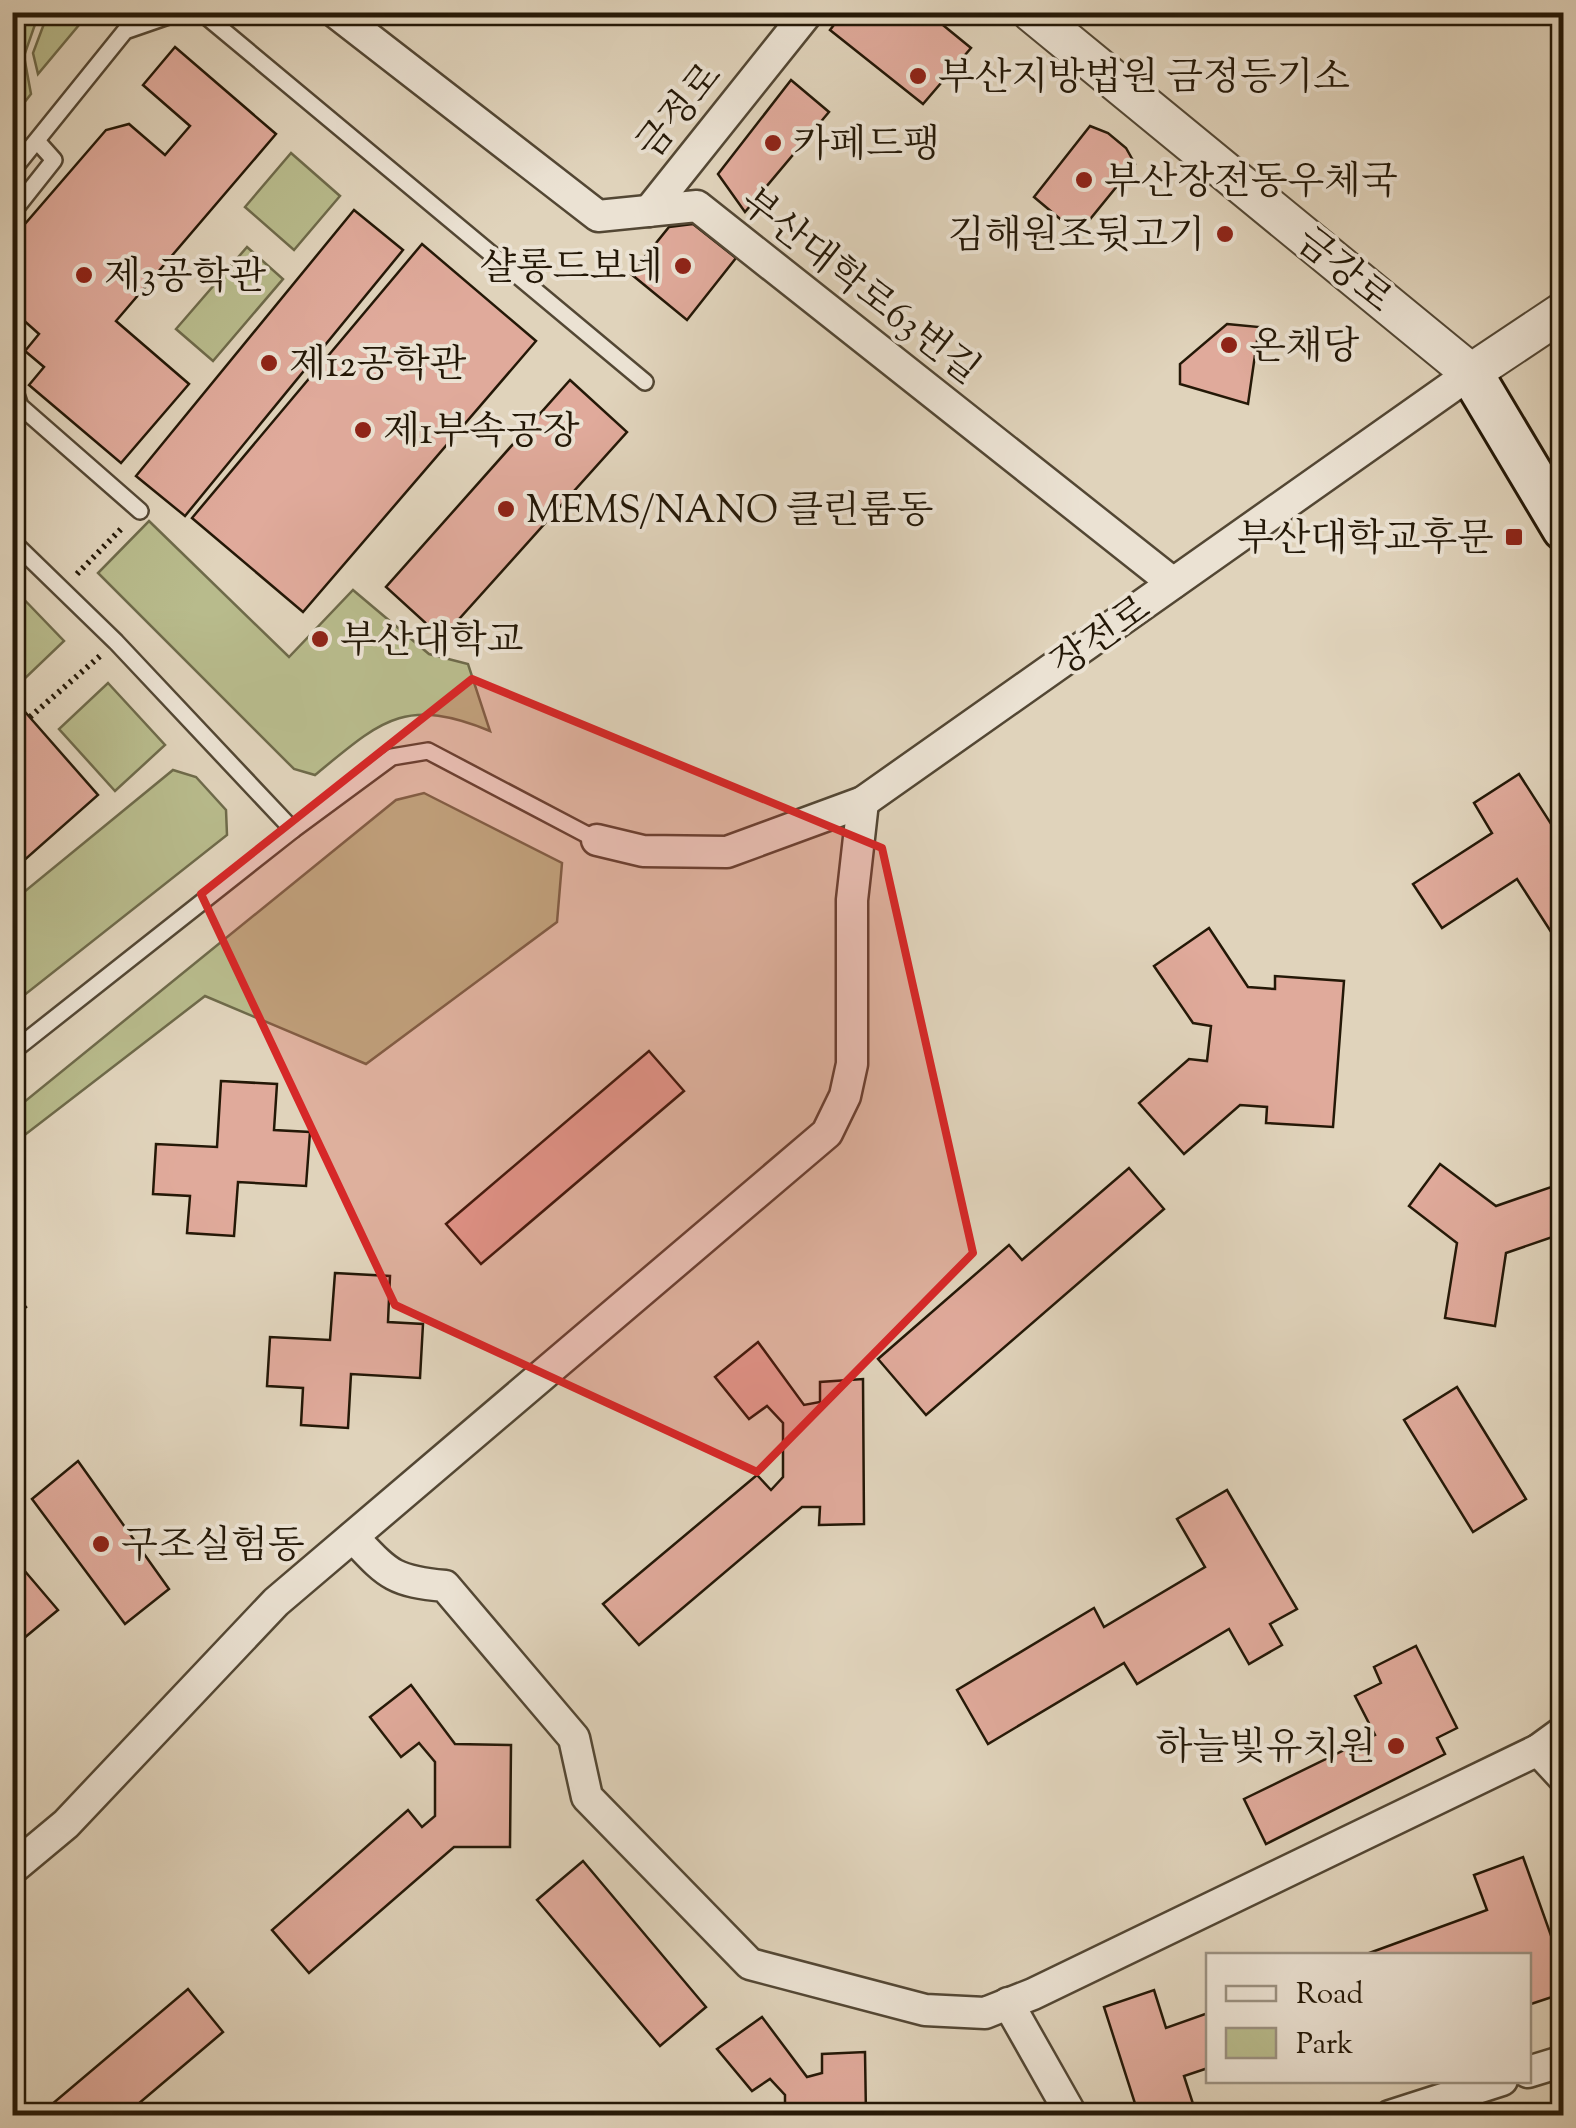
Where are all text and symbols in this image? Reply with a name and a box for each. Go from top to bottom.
street label: 금정로 [625,53,737,172]
place label: 부산지방법원 금정등기소 [938,53,1350,107]
marker: 부산지방법원 금정등기소 [907,65,929,87]
place label: 카페드팽 [793,120,940,174]
marker: 카페드팽 [762,132,784,154]
place label: 부산장전동우체국 [1104,157,1398,211]
marker: 부산장전동우체국 [1073,169,1095,191]
street label: 부산대학로63번길 [727,177,990,399]
place label: 김해원조뒷고기 [948,211,1205,265]
street label: 금강로 [1283,216,1402,328]
marker: 김해원조뒷고기 [1214,223,1236,245]
place label: 샬롱드보네 [479,243,663,297]
place label: 제3공학관 [104,252,266,306]
marker: 샬롱드보네 [672,255,694,277]
marker: 제3공학관 [73,264,95,286]
place label: 온채당 [1249,322,1359,376]
marker: 온채당 [1218,334,1240,356]
place label: 제12공학관 [289,340,467,394]
marker: 제12공학관 [258,352,280,374]
place label: 제1부속공장 [383,407,580,461]
marker: 제1부속공장 [352,419,374,441]
place label: MEMS/NANO 클린룸동 [526,486,933,540]
marker: MEMS/NANO 클린룸동 [495,498,517,520]
place label: 부산대학교후문 [1237,514,1494,568]
marker: 부산대학교후문 [1503,526,1525,548]
street label: 장전로 [1042,585,1163,692]
place label: 부산대학교 [340,616,524,670]
marker: 부산대학교 [309,628,331,650]
place label: 구조실험동 [121,1521,305,1575]
marker: 구조실험동 [90,1533,112,1555]
place label: 하늘빛유치원 [1156,1723,1376,1777]
marker: 하늘빛유치원 [1385,1735,1407,1757]
legend [1206,1953,1531,2083]
text: Road [1296,1974,1363,2017]
text: Park [1296,2024,1353,2067]

